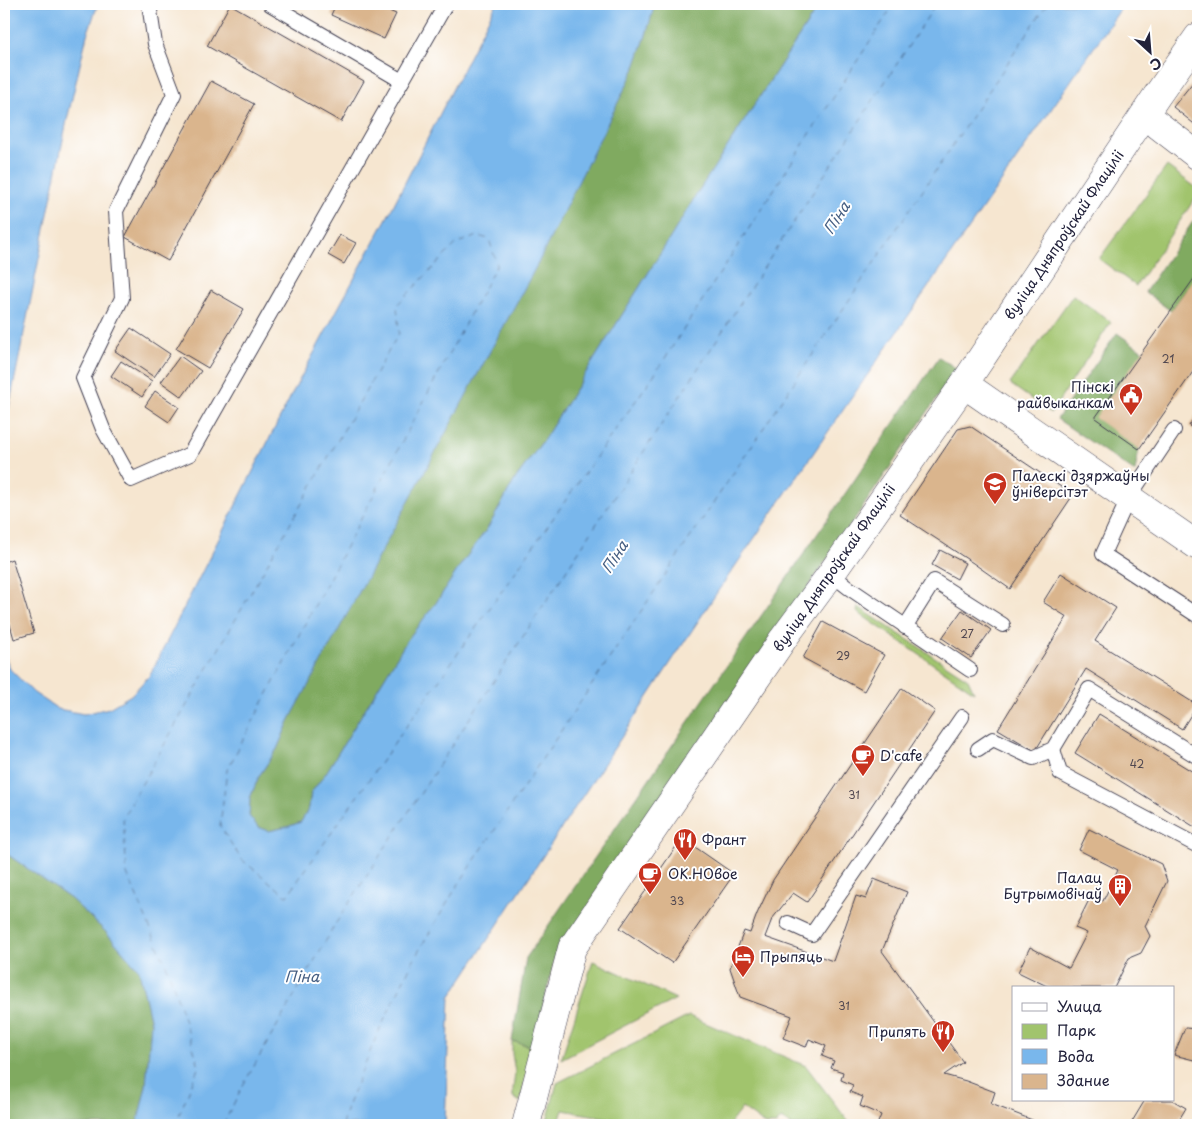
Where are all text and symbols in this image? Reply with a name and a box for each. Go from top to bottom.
north arrow [1124,28,1174,78]
text: С [1147,52,1165,76]
street label: вуліца Дняпроўскай Флаціліі [999,145,1129,324]
water label: Піна [817,196,855,238]
house number: 21 [1162,350,1174,367]
place label: Пінскі райвыканкам [1017,376,1114,413]
public building icon: Пінскі райвыканкам [1118,382,1144,416]
place label: Палескі дзяржаўны ўніверсітэт [1012,465,1149,502]
school or university icon: Палескі дзяржаўны ўніверсітэт [982,471,1008,505]
street label: вуліца Дняпроўскай Флаціліі [767,479,900,656]
water label: Піна [595,535,633,577]
house number: 27 [960,625,974,642]
house number: 29 [836,647,850,664]
cafe icon: D'cafe [850,743,876,777]
place label: D'cafe [880,745,923,766]
house number: 42 [1130,755,1145,772]
house number: 31 [848,786,860,803]
restaurant icon: Франт [672,827,698,861]
place label: Франт [702,829,747,850]
cafe icon: ОК.НОвое [637,861,663,895]
place label: ОК.НОвое [668,863,738,884]
place label: Палац Бутрымовічаў [1004,867,1102,904]
building icon: Палац Бутрымовічаў [1107,873,1133,907]
house number: 33 [670,892,684,909]
hotel icon: Прыпяць [730,944,756,978]
place label: Прыпяць [760,946,823,967]
water label: Піна [285,964,320,987]
legend [1012,986,1174,1102]
text: Улица [1057,994,1102,1017]
house number: 31 [838,997,850,1014]
text: Парк [1057,1018,1096,1041]
restaurant icon: Припять [930,1019,956,1053]
place label: Припять [868,1021,926,1042]
text: Вода [1057,1044,1095,1067]
text: Здание [1057,1068,1110,1091]

